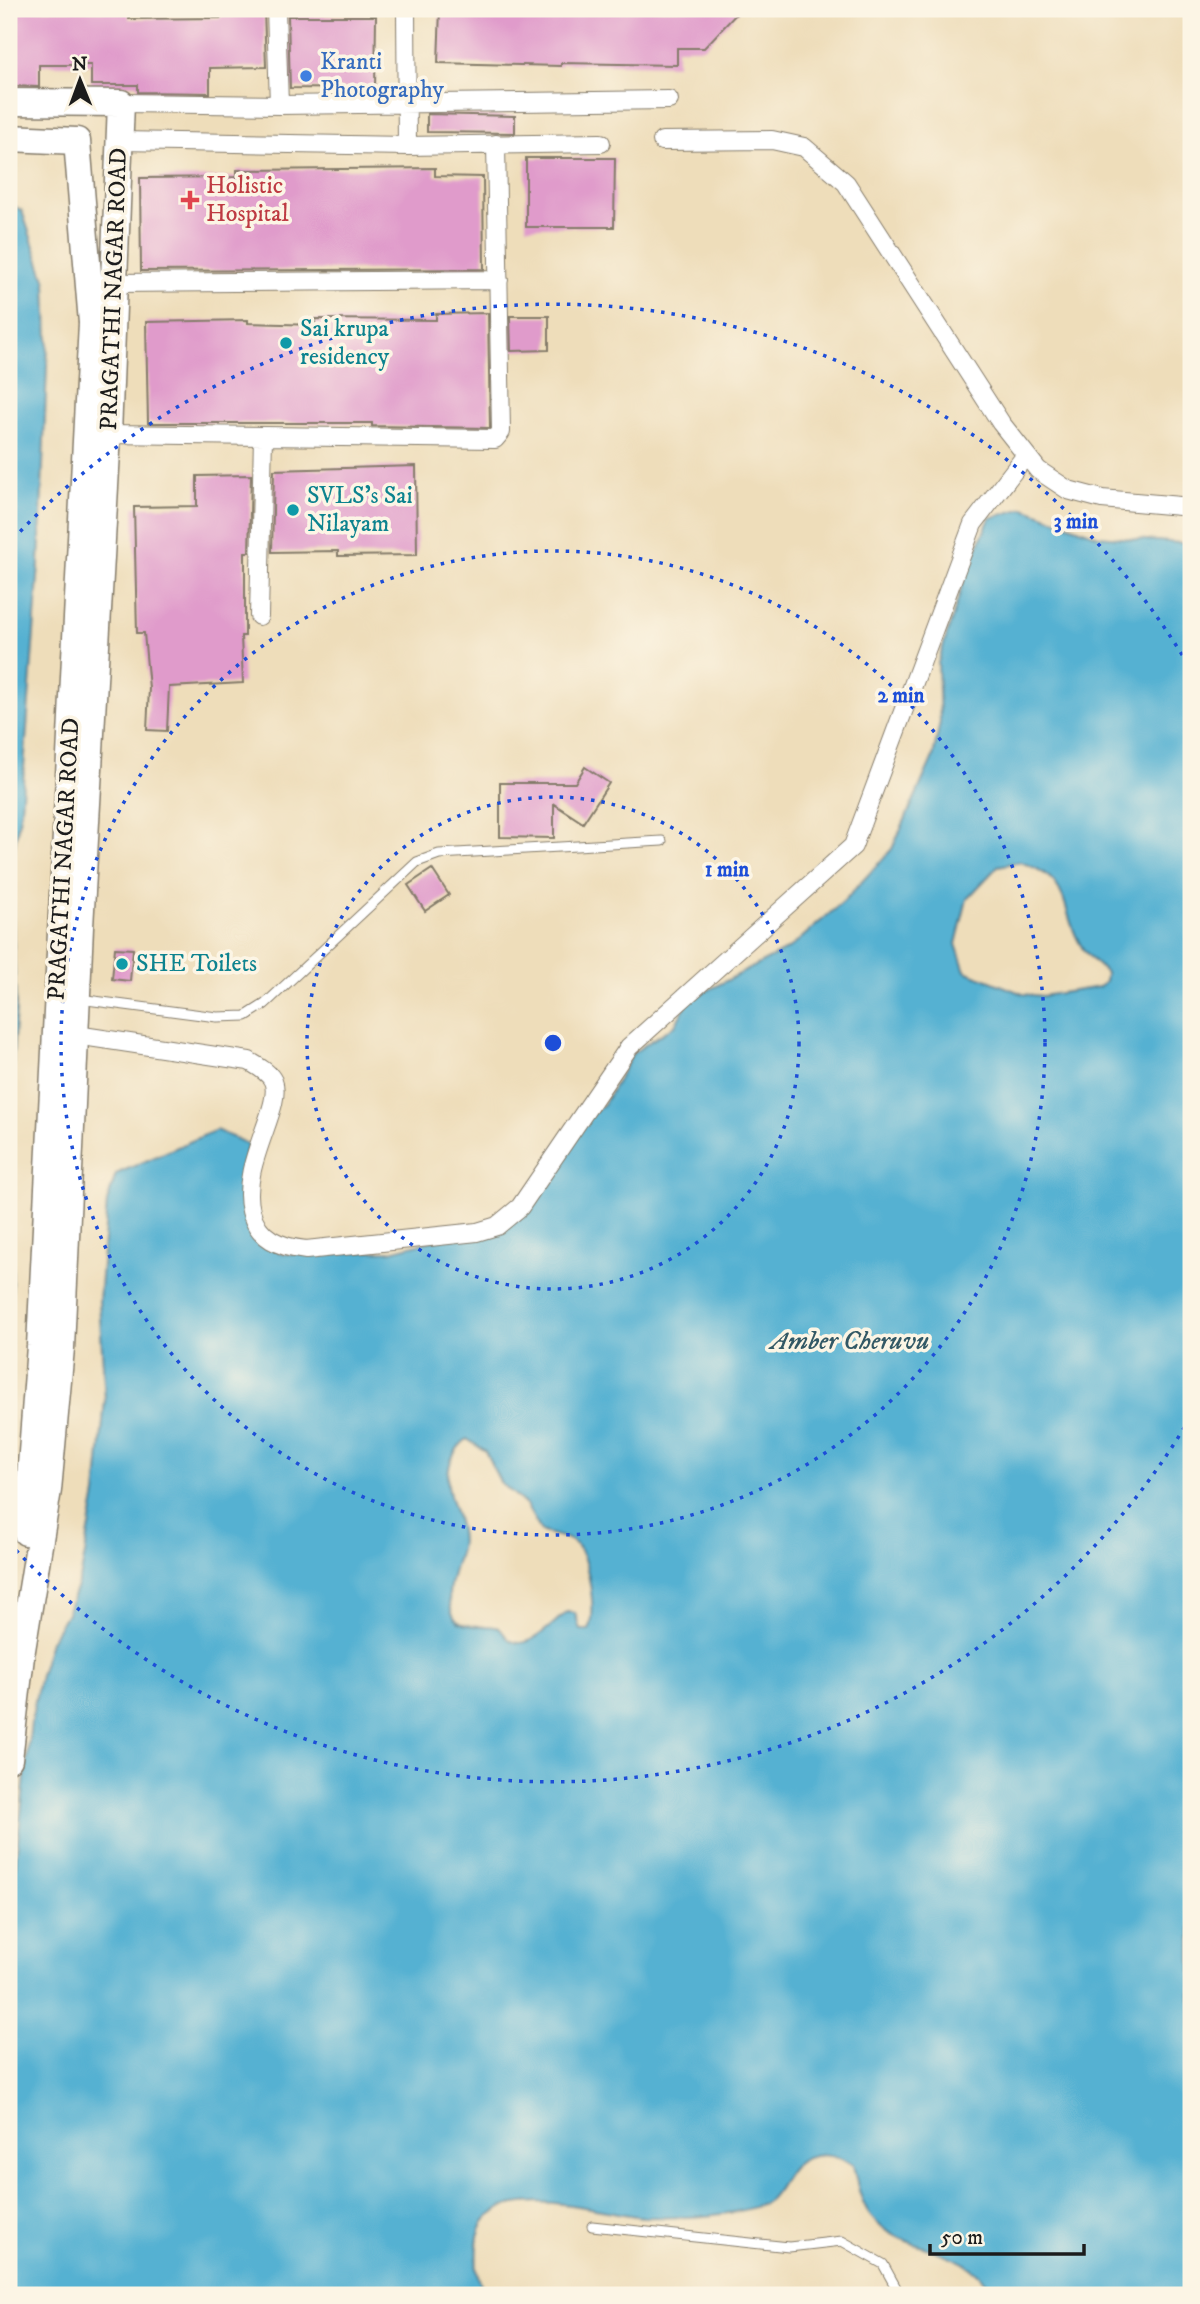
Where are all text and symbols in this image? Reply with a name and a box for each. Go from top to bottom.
north arrow [46,46,116,116]
place label: Kranti Photography [320,47,445,105]
text: N [72,53,88,76]
marker: Kranti Photography [298,68,314,84]
street label: PRAGATHI NAGAR ROAD [94,147,134,431]
place label: Holistic Hospital [206,171,289,229]
marker: Holistic Hospital [180,190,200,210]
place label: Sai krupa residency [300,314,390,372]
marker: Sai krupa residency [278,335,294,351]
place label: SVLS's Sai Nilayam [307,481,413,539]
marker: SVLS's Sai Nilayam [285,502,301,518]
text: 3 min [1054,509,1099,535]
text: 2 min [878,683,926,709]
street label: PRAGATHI NAGAR ROAD [42,717,86,1001]
text: 1 min [705,857,750,883]
place label: SHE Toilets [136,949,257,979]
marker: SHE Toilets [114,956,130,972]
centre of rings [541,1031,565,1055]
water label: Amber Cheruvu [768,1325,929,1358]
scale bar [930,2213,1084,2257]
text: 50 m [941,2225,983,2251]

